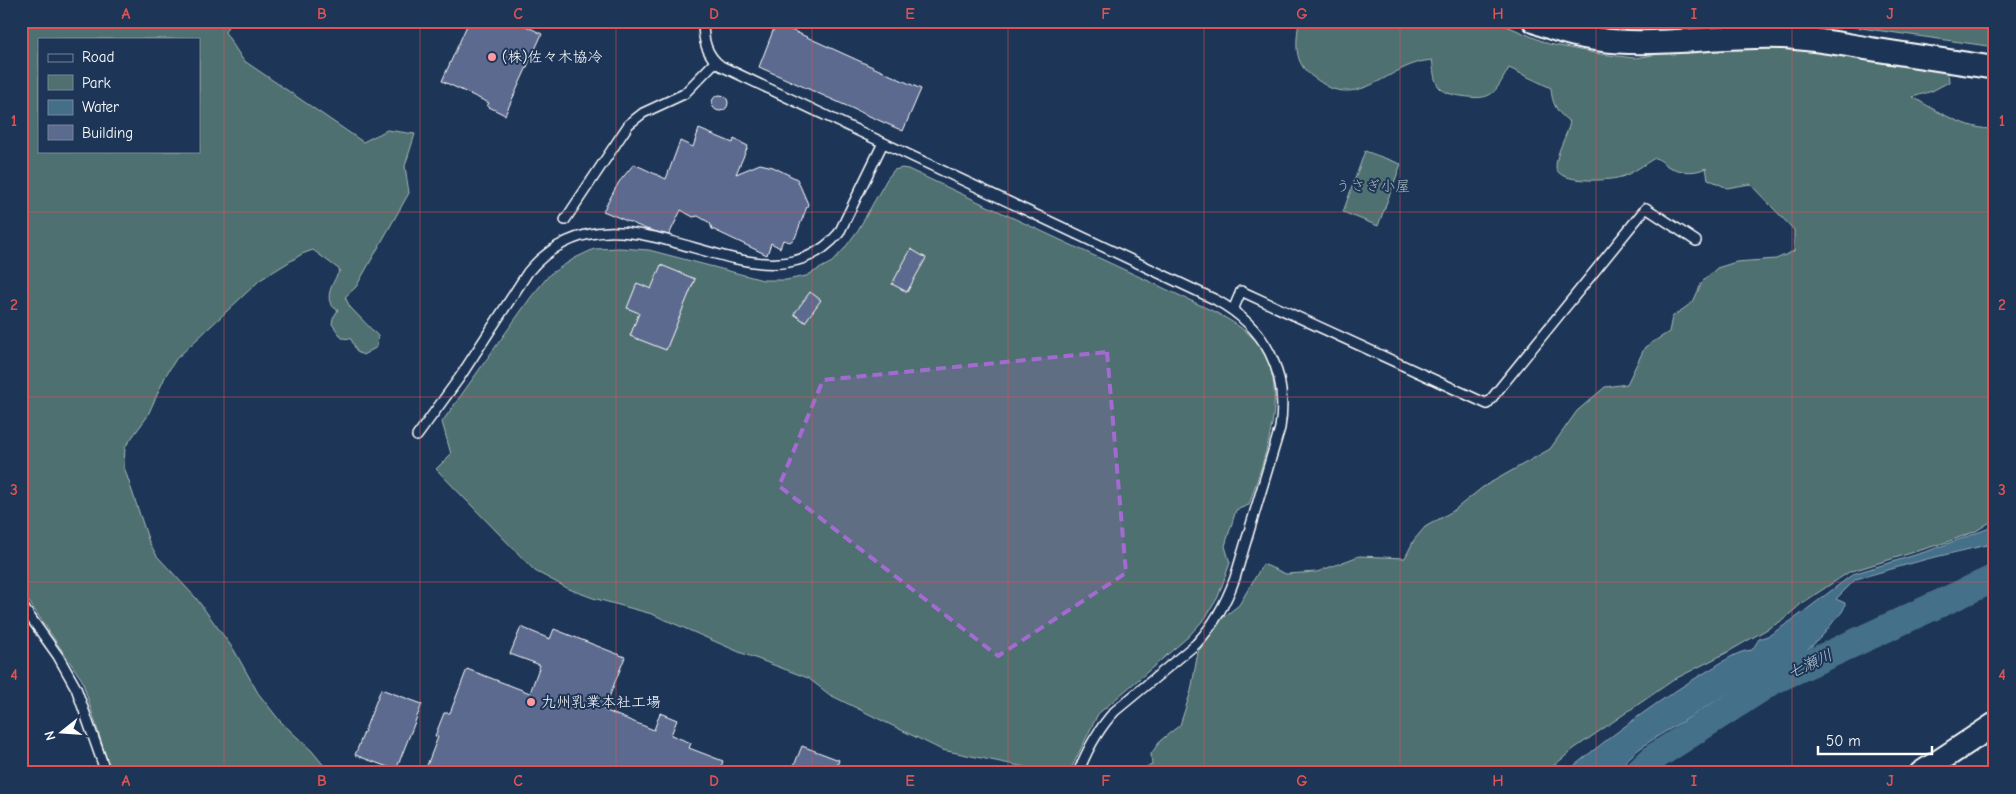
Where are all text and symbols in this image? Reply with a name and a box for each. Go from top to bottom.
text: A [122,5,131,23]
text: B [317,5,327,23]
text: C [513,5,523,23]
text: D [709,5,719,23]
text: E [905,5,915,23]
text: F [1101,5,1111,23]
text: G [1296,5,1308,23]
text: H [1492,5,1504,23]
text: I [1691,5,1697,23]
text: J [1886,5,1894,23]
legend [38,38,200,152]
text: Road [82,48,114,66]
place label: (株)佐々木協冷 [502,48,602,66]
marker: (株)佐々木協冷 [486,51,498,63]
text: Park [82,74,111,92]
text: Water [82,98,119,116]
text: 1 [11,112,17,130]
text: 1 [1999,112,2005,130]
text: Building [82,124,133,142]
park label: うさぎ小屋 [1335,177,1411,195]
text: 2 [10,296,18,314]
text: 2 [1998,296,2006,314]
text: 3 [10,481,18,499]
text: 3 [1998,481,2006,499]
water label: 七瀬川 [1784,646,1836,682]
text: 4 [10,666,18,684]
text: 4 [1998,666,2006,684]
place label: 九州乳業本社工場 [541,693,661,711]
marker: 九州乳業本社工場 [525,696,537,708]
north arrow [38,706,88,756]
scale bar [1818,724,1932,756]
text: N [41,729,60,743]
text: 50 m [1826,732,1861,750]
text: A [122,772,131,790]
text: B [317,772,327,790]
text: C [513,772,523,790]
text: D [709,772,719,790]
text: E [905,772,915,790]
text: F [1101,772,1111,790]
text: G [1296,772,1308,790]
text: H [1492,772,1504,790]
text: I [1691,772,1697,790]
text: J [1886,772,1894,790]

